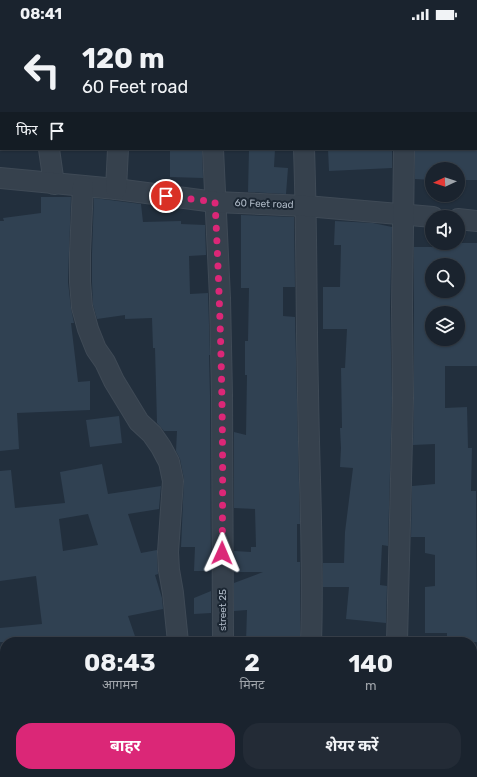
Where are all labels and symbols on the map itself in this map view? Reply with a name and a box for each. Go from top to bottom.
north arrow [425,162,465,202]
pin [149,179,183,213]
street label: 60 Feet road [234,197,294,211]
position arrow [201,532,243,574]
street label: street 25 [217,589,229,631]

